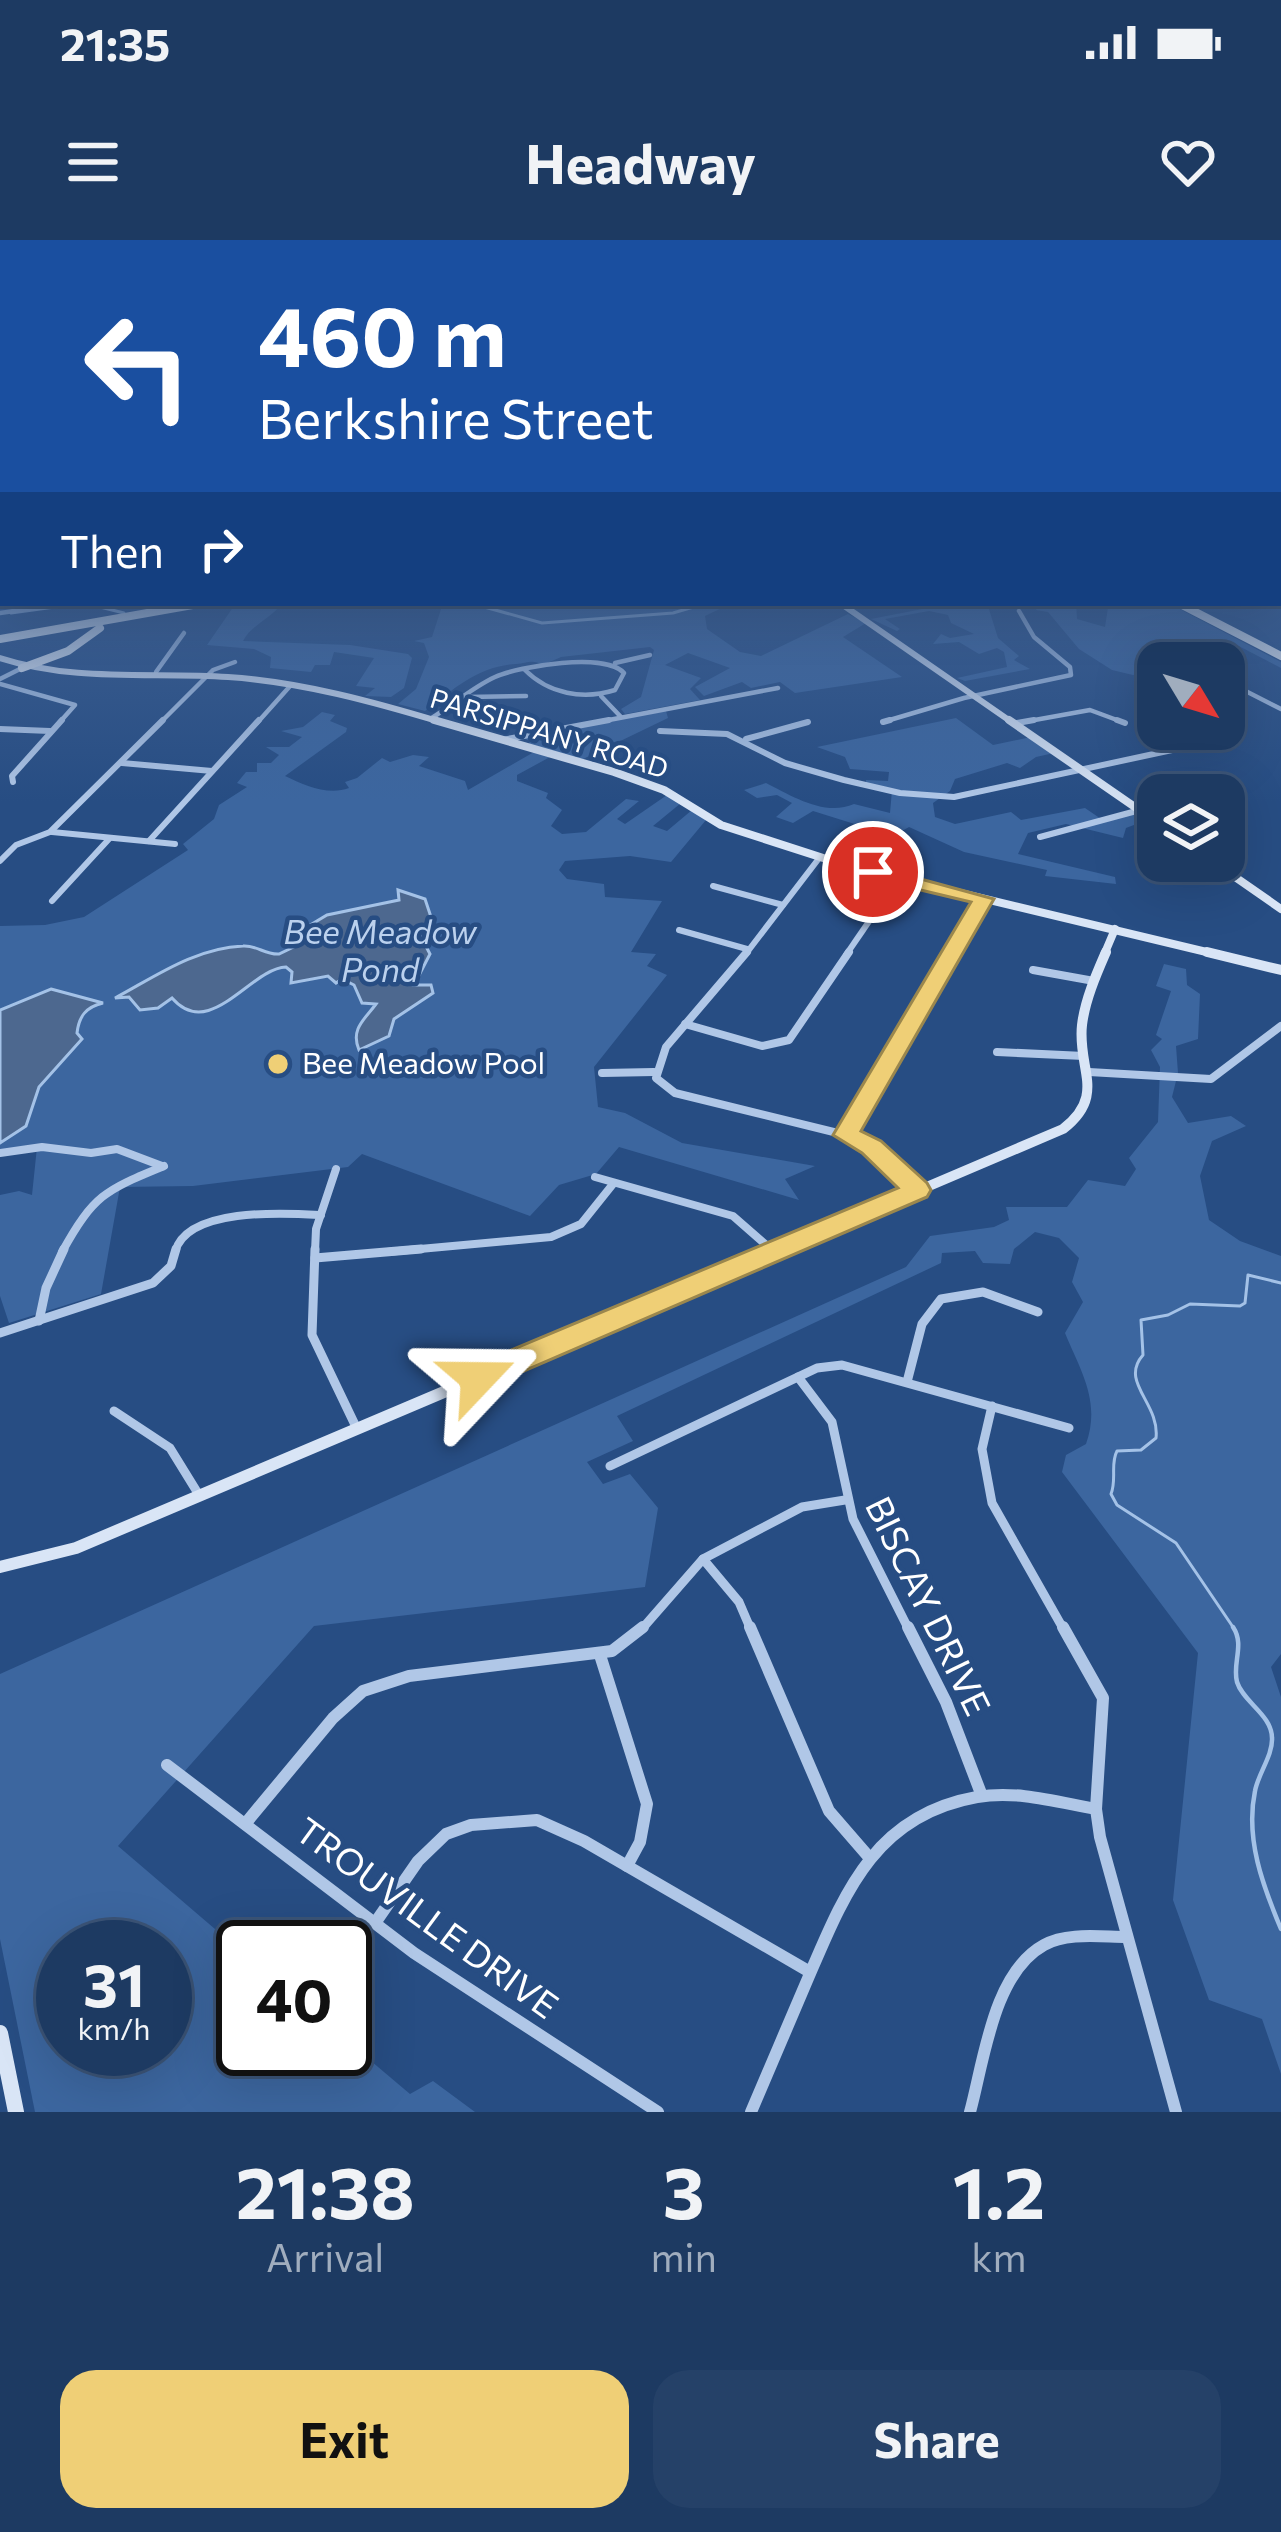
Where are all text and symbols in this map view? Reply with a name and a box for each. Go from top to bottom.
text: 21:35 [60,15,170,70]
icon: menu [60,129,126,195]
text: Headway [525,129,756,195]
icon: heart [1155,129,1221,195]
text: 460 m [258,282,507,384]
icon: left [60,288,216,444]
text: Berkshire Street [258,384,654,450]
icon: right [188,516,254,582]
text: Then [60,522,164,577]
north arrow [1137,642,1245,750]
map controls [1137,642,1245,882]
street label: PARSIPPANY ROAD [426,681,673,784]
button: layers [1137,774,1245,882]
pin [822,821,924,923]
icon: arrive [840,839,906,905]
water label: Bee Meadow Pond [284,910,478,989]
place label: Bee Meadow Pool [302,1043,545,1080]
marker: Bee Meadow Pool [265,1051,291,1077]
position arrow [415,1315,541,1441]
street label: BISCAY DRIVE [858,1489,1002,1722]
street label: TROUVILLE DRIVE [288,1806,568,2026]
speed limit sign: 40 [216,1920,372,2076]
text: 31 [83,1946,145,2019]
text: km/h [78,2009,150,2046]
text: 21:38 [236,2146,415,2234]
text: 3 [663,2146,705,2234]
text: 1.2 [953,2146,1045,2234]
text: Arrival [266,2232,384,2280]
text: min [651,2232,717,2280]
text: km [971,2232,1027,2280]
button: Exit [60,2370,629,2508]
button: Share [653,2370,1221,2508]

